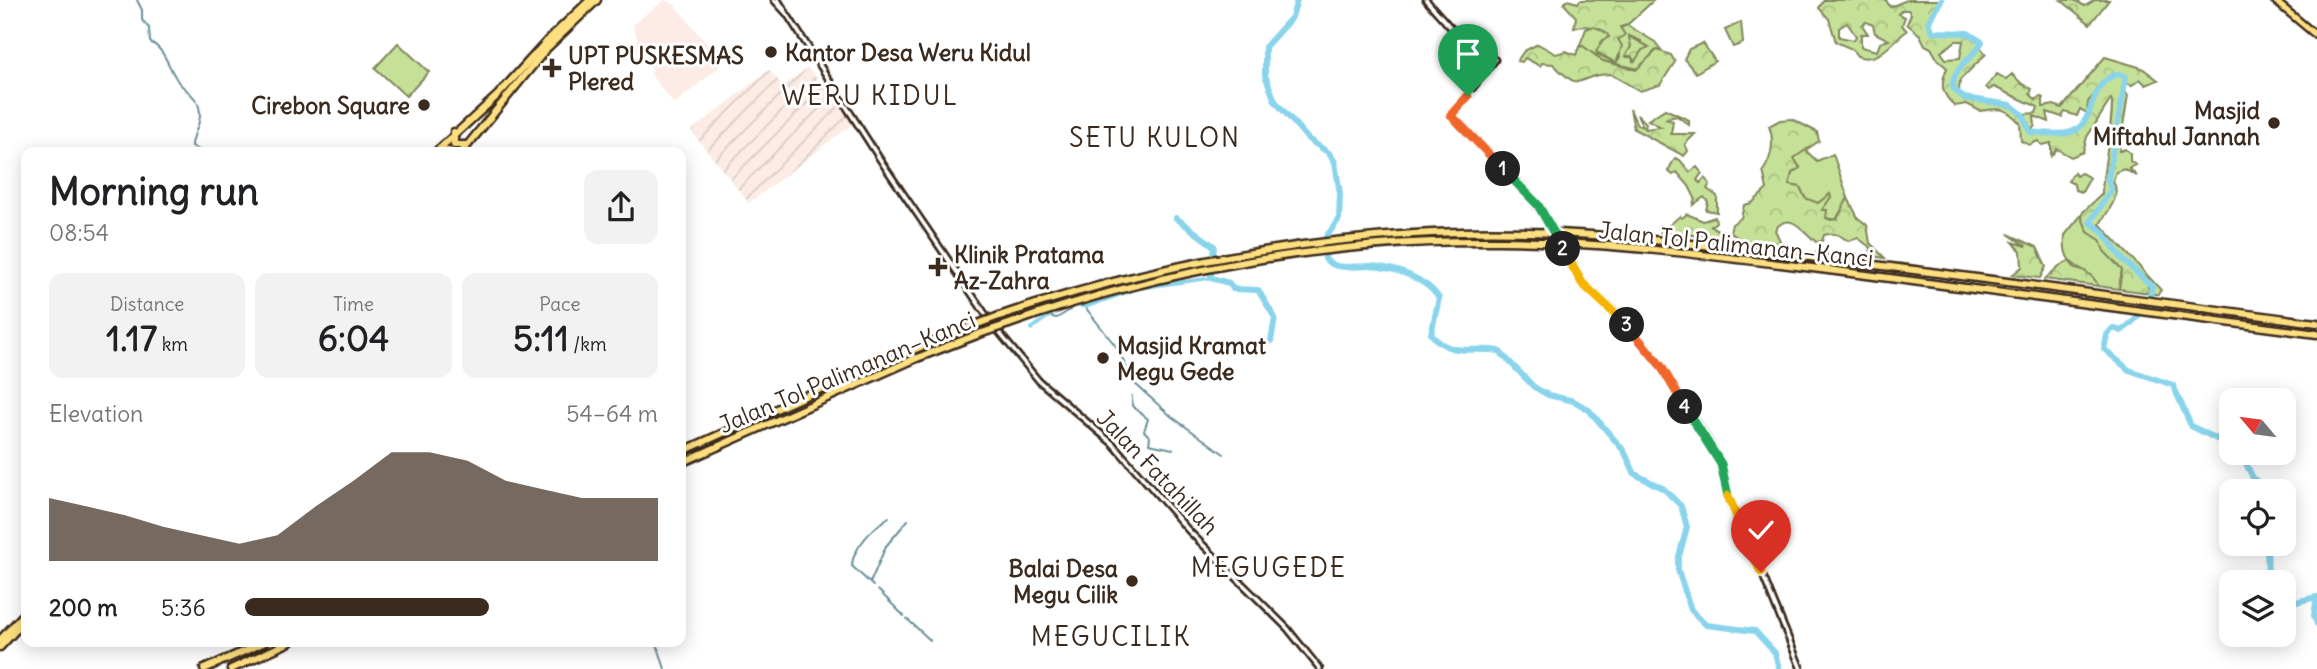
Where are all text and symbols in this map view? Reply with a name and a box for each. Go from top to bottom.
pin [1438,24,1498,96]
icon: arrive [1449,35,1487,73]
place label: Kantor Desa Weru Kidul [785,38,1031,67]
place label: UPT PUSKESMAS Plered [568,41,744,96]
marker: Kantor Desa Weru Kidul [763,44,779,60]
marker: UPT PUSKESMAS Plered [542,58,562,78]
district label: WERU KIDUL [781,79,959,112]
place label: Cirebon Square [251,91,410,120]
place label: Masjid Miftahul Jannah [2093,96,2260,151]
marker: Cirebon Square [416,97,432,113]
marker: Masjid Miftahul Jannah [2266,115,2282,131]
district label: SETU KULON [1069,121,1241,154]
pin: 1 [1486,152,1520,186]
text: 1 [1499,156,1506,180]
text: Morning run [49,168,259,215]
button: share [584,170,658,244]
street label: Jalan Tol Palimanan–Kanci [1597,215,1875,273]
text: 08:54 [49,218,109,247]
pin: 2 [1546,232,1580,266]
text: 2 [1557,236,1568,260]
place label: Klinik Pratama Az-Zahra [954,240,1104,295]
marker: Klinik Pratama Az-Zahra [928,257,948,277]
text: Distance [110,292,184,316]
text: Time [333,292,374,316]
text: Pace [539,292,580,316]
street label: Jalan Tol Palimanan–Kanci [714,305,980,439]
pin: 3 [1610,308,1644,342]
text: 3 [1621,312,1632,336]
text: 1.17 [106,316,157,360]
text: 6:04 [318,316,389,360]
text: 5:11 [513,316,569,360]
place label: Masjid Kramat Megu Gede [1117,331,1266,386]
text: km [157,332,188,356]
text: /km [569,332,607,356]
marker: Masjid Kramat Megu Gede [1095,350,1111,366]
north arrow [2219,388,2296,466]
map controls [2219,388,2296,647]
pin: 4 [1668,390,1702,424]
text: 4 [1679,394,1690,418]
text: Elevation [49,399,143,428]
text: 54–64 m [566,399,658,428]
street label: Jalan Fatahillah [1091,403,1225,541]
button: locate [2219,479,2296,556]
pin [1731,500,1791,572]
icon: check [1742,511,1780,549]
district label: MEGUGEDE [1191,551,1347,584]
place label: Balai Desa Megu Cilik [1009,554,1118,609]
button: layers [2219,570,2296,647]
marker: Balai Desa Megu Cilik [1124,573,1140,589]
text: 200 m [49,593,118,622]
text: 5:36 [161,593,206,622]
district label: MEGUCILIK [1031,620,1191,653]

